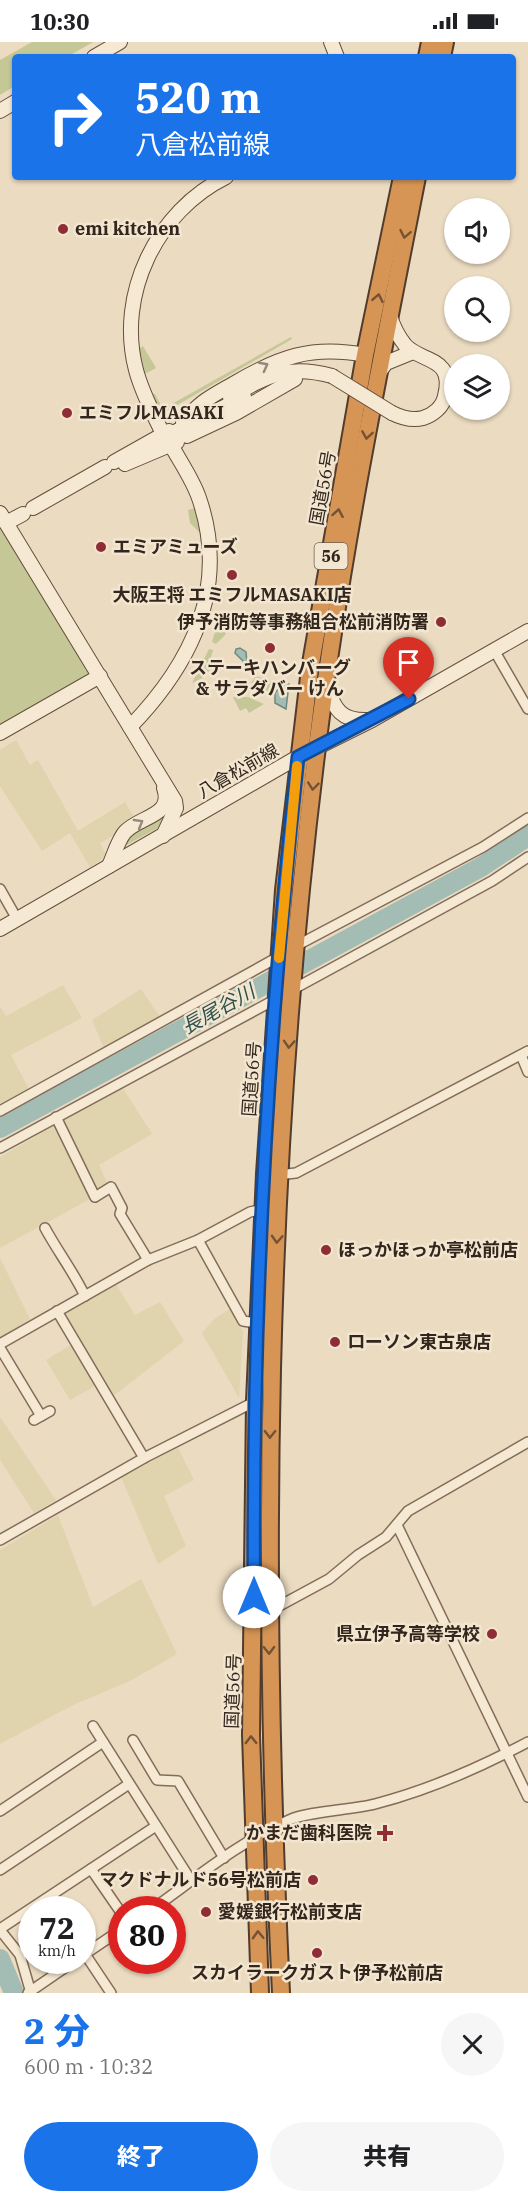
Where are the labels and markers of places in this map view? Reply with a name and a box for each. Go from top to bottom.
place label: emi kitchen [75,217,180,240]
marker: emi kitchen [56,222,70,236]
place label: エミフルMASAKI [79,401,224,424]
marker: エミフルMASAKI [60,406,74,420]
place label: エミアミューズ [113,535,238,558]
marker: エミアミューズ [94,540,108,554]
marker: 大阪王将 エミフルMASAKI店 [225,568,239,582]
place label: 大阪王将 エミフルMASAKI店 [112,583,352,606]
place label: 伊予消防等事務組合松前消防署 [177,610,429,633]
marker: 伊予消防等事務組合松前消防署 [434,615,448,629]
pin [383,637,434,699]
marker: ステーキハンバーグ & サラダバー けん [263,641,277,655]
place label: ステーキハンバーグ & サラダバー けん [189,656,351,700]
place label: ほっかほっか亭松前店 [338,1238,518,1261]
marker: ほっかほっか亭松前店 [319,1243,333,1257]
place label: ローソン東古泉店 [347,1330,491,1353]
marker: ローソン東古泉店 [328,1335,342,1349]
place label: 県立伊予高等学校 [336,1622,480,1645]
marker: 県立伊予高等学校 [485,1627,499,1641]
place label: かまだ歯科医院 [246,1821,372,1844]
marker: かまだ歯科医院 [376,1824,394,1842]
place label: マクドナルド56号松前店 [99,1868,301,1891]
marker: マクドナルド56号松前店 [306,1873,320,1887]
place label: 愛媛銀行松前支店 [218,1900,362,1923]
marker: 愛媛銀行松前支店 [199,1905,213,1919]
marker: スカイラークガスト伊予松前店 [310,1946,324,1960]
place label: スカイラークガスト伊予松前店 [191,1961,443,1984]

